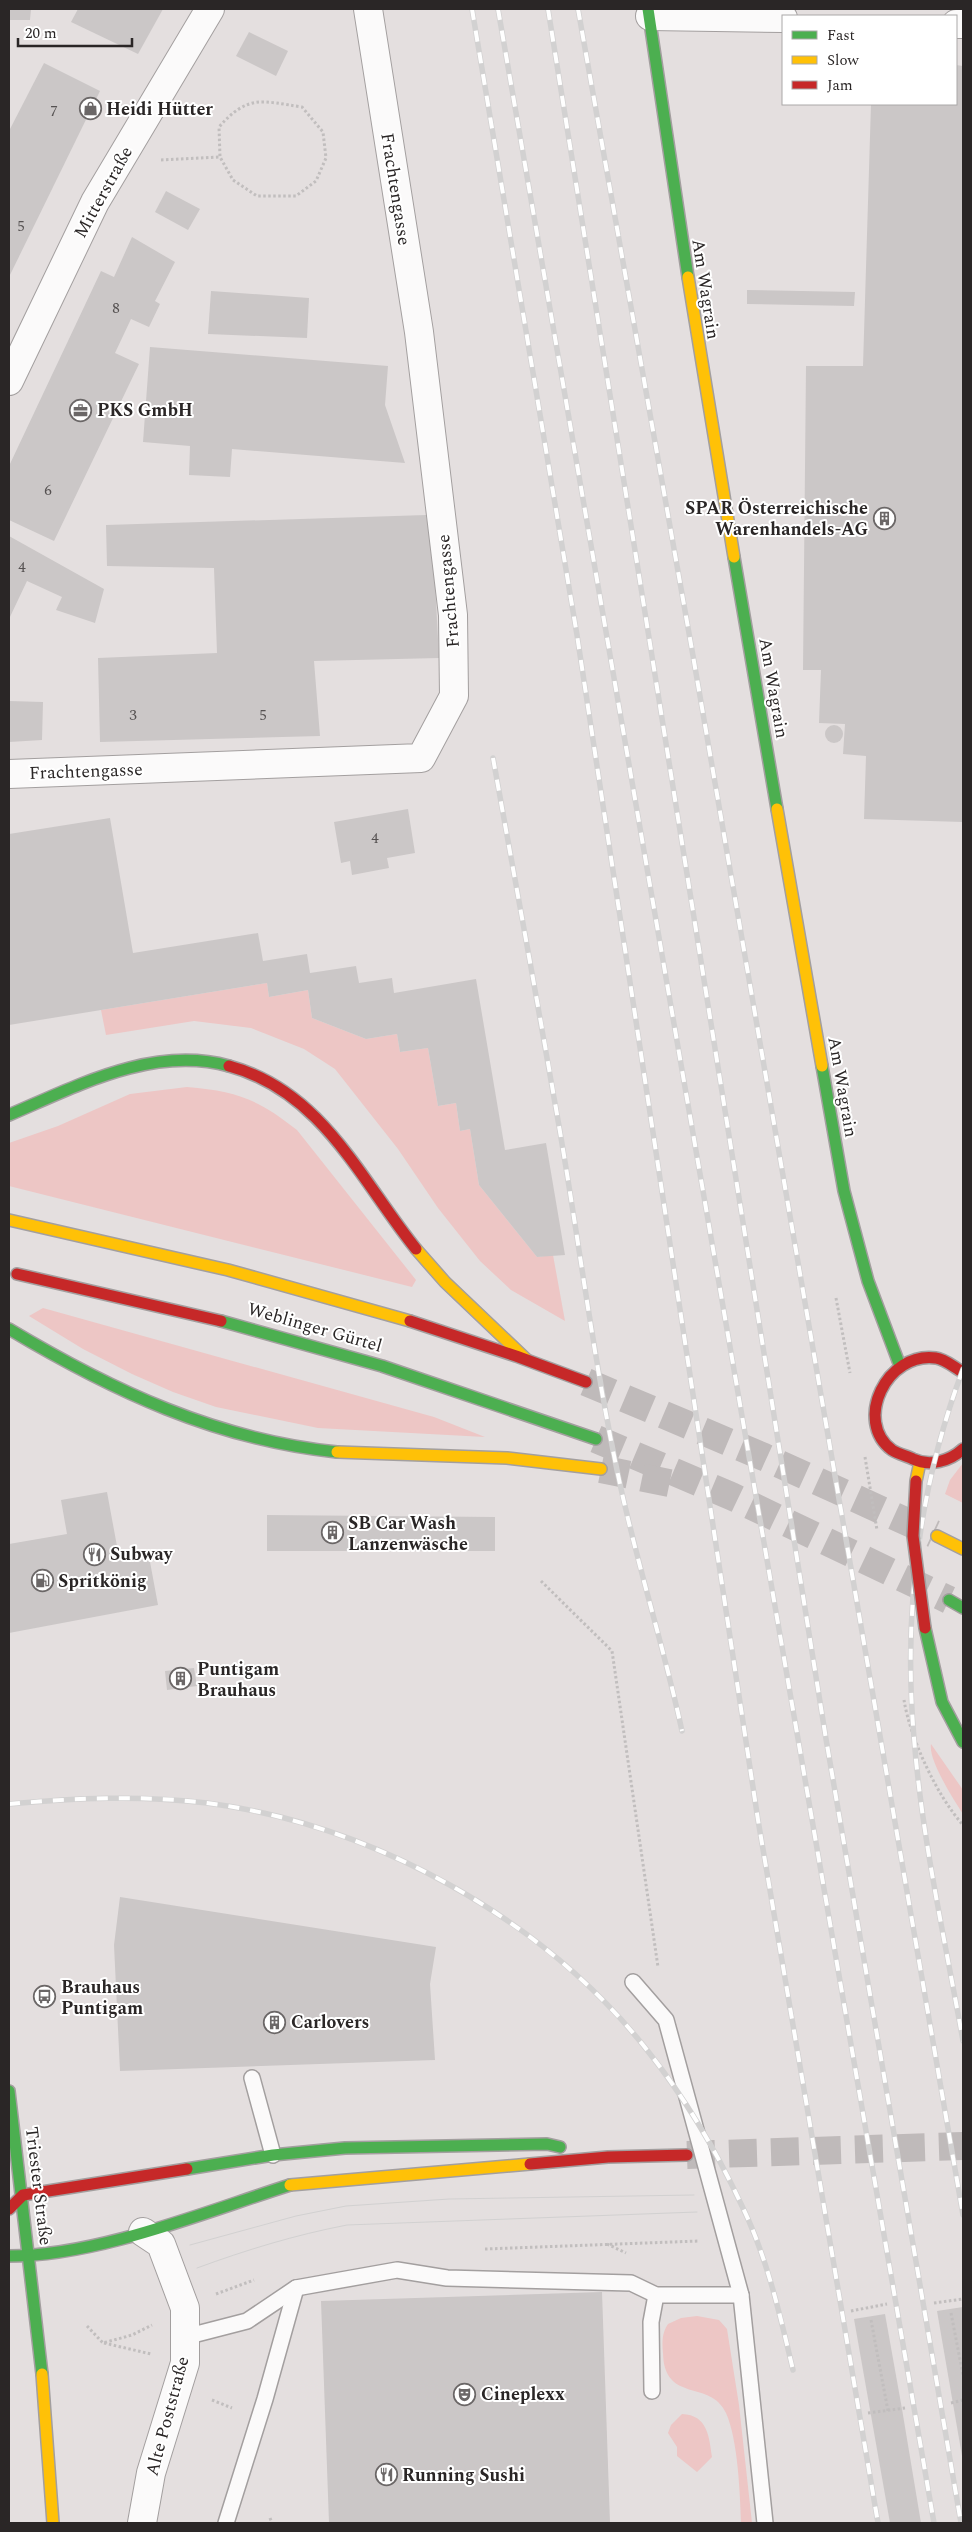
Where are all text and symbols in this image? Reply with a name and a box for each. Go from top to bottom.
scale bar [18,15,131,47]
legend [782,15,957,105]
text: 20 m [25,22,57,45]
text: Fast [827,24,855,47]
text: Slow [827,49,859,72]
text: Jam [827,74,853,97]
place label: Heidi Hütter [106,96,213,123]
shop icon: Heidi Hütter [78,97,102,121]
house number: 7 [50,100,58,123]
street label: Frachtengasse [373,131,418,247]
street label: Mitterstraße [67,141,140,243]
house number: 5 [17,215,25,238]
street label: Am Wagrain [684,237,727,341]
house number: 8 [112,297,120,320]
place label: PKS GmbH [97,397,193,424]
office icon: PKS GmbH [69,398,93,422]
house number: 6 [44,479,52,502]
place label: SPAR Österreichische Warenhandels-AG [685,495,868,543]
building icon: SPAR Österreichische Warenhandels-AG [872,506,896,530]
street label: Frachtengasse [430,533,467,649]
house number: 4 [18,556,26,579]
street label: Am Wagrain [751,636,796,740]
house number: 3 [129,704,137,727]
house number: 5 [259,704,267,727]
street label: Frachtengasse [29,756,143,787]
house number: 4 [371,827,379,850]
street label: Am Wagrain [820,1035,865,1139]
street label: Weblinger Gürtel [244,1295,385,1360]
place label: SB Car Wash Lanzenwäsche [348,1510,468,1558]
building icon: SB Car Wash Lanzenwäsche [320,1521,344,1545]
place label: Subway [110,1541,174,1568]
restaurant icon: Subway [82,1542,106,1566]
place label: Spritkönig [58,1568,147,1595]
fuel station icon: Spritkönig [30,1569,54,1593]
place label: Puntigam Brauhaus [197,1656,279,1704]
building icon: Puntigam Brauhaus [169,1667,193,1691]
place label: Brauhaus Puntigam [61,1974,143,2022]
bus stop icon: Brauhaus Puntigam [33,1985,57,2009]
place label: Carlovers [291,2009,369,2036]
building icon: Carlovers [263,2010,287,2034]
street label: Triester Straße [18,2125,59,2247]
street label: Alte Poststraße [139,2353,196,2479]
place label: Cineplexx [481,2381,565,2408]
theatre icon: Cineplexx [453,2382,477,2406]
place label: Running Sushi [402,2462,525,2489]
restaurant icon: Running Sushi [374,2463,398,2487]

